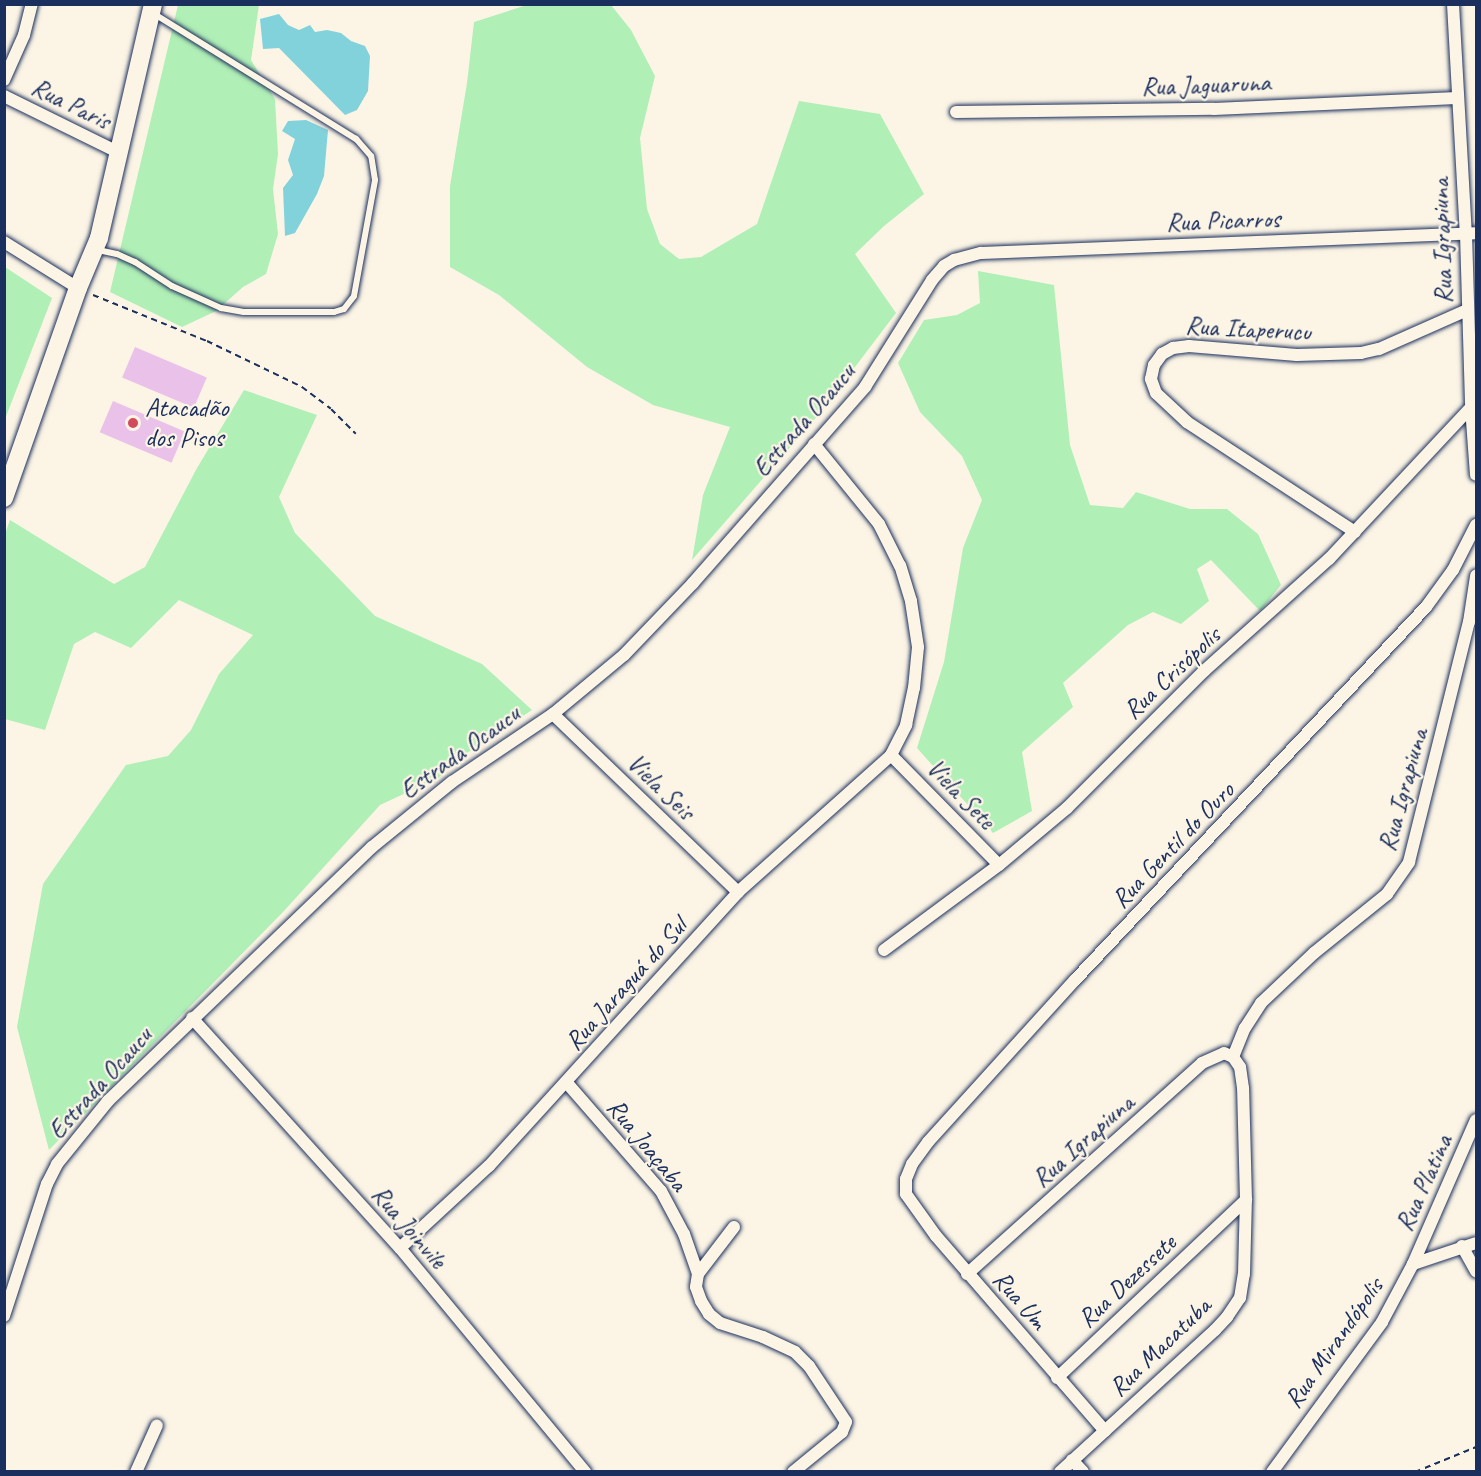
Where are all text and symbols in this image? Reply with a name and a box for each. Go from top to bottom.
street label: Rua Jaguaruna [1141,67,1271,103]
street label: Rua Paris [26,71,116,137]
street label: Rua Igrapiuna [1424,177,1460,305]
street label: Rua Picarros [1166,203,1280,239]
street label: Rua Itaperucu [1184,310,1312,348]
street label: Estrada Ocaucu [746,357,862,483]
place label: Atacadão dos Pisos [145,392,228,454]
marker: Atacadão dos Pisos [126,416,140,430]
street label: Rua Crisópolis [1117,620,1227,726]
street label: Estrada Ocaucu [394,698,526,806]
street label: Rua Igrapiuna [1371,725,1435,855]
street label: Viela Seis [621,747,701,827]
street label: Viela Sete [920,753,1002,835]
street label: Rua Gentil do Ouro [1105,775,1241,915]
street label: Rua Jaraguá do Sul [559,912,693,1056]
street label: Estrada Ocaucu [41,1020,159,1146]
street label: Rua Igrapiuna [1025,1087,1141,1195]
street label: Rua Joaçaba [601,1093,693,1197]
street label: Rua Platina [1389,1129,1459,1237]
street label: Rua Joinvile [365,1179,453,1275]
street label: Rua Dezessete [1071,1228,1183,1334]
street label: Rua Um [986,1264,1054,1336]
street label: Rua Mirandópolis [1278,1272,1390,1414]
street label: Rua Macatuba [1102,1291,1218,1403]

